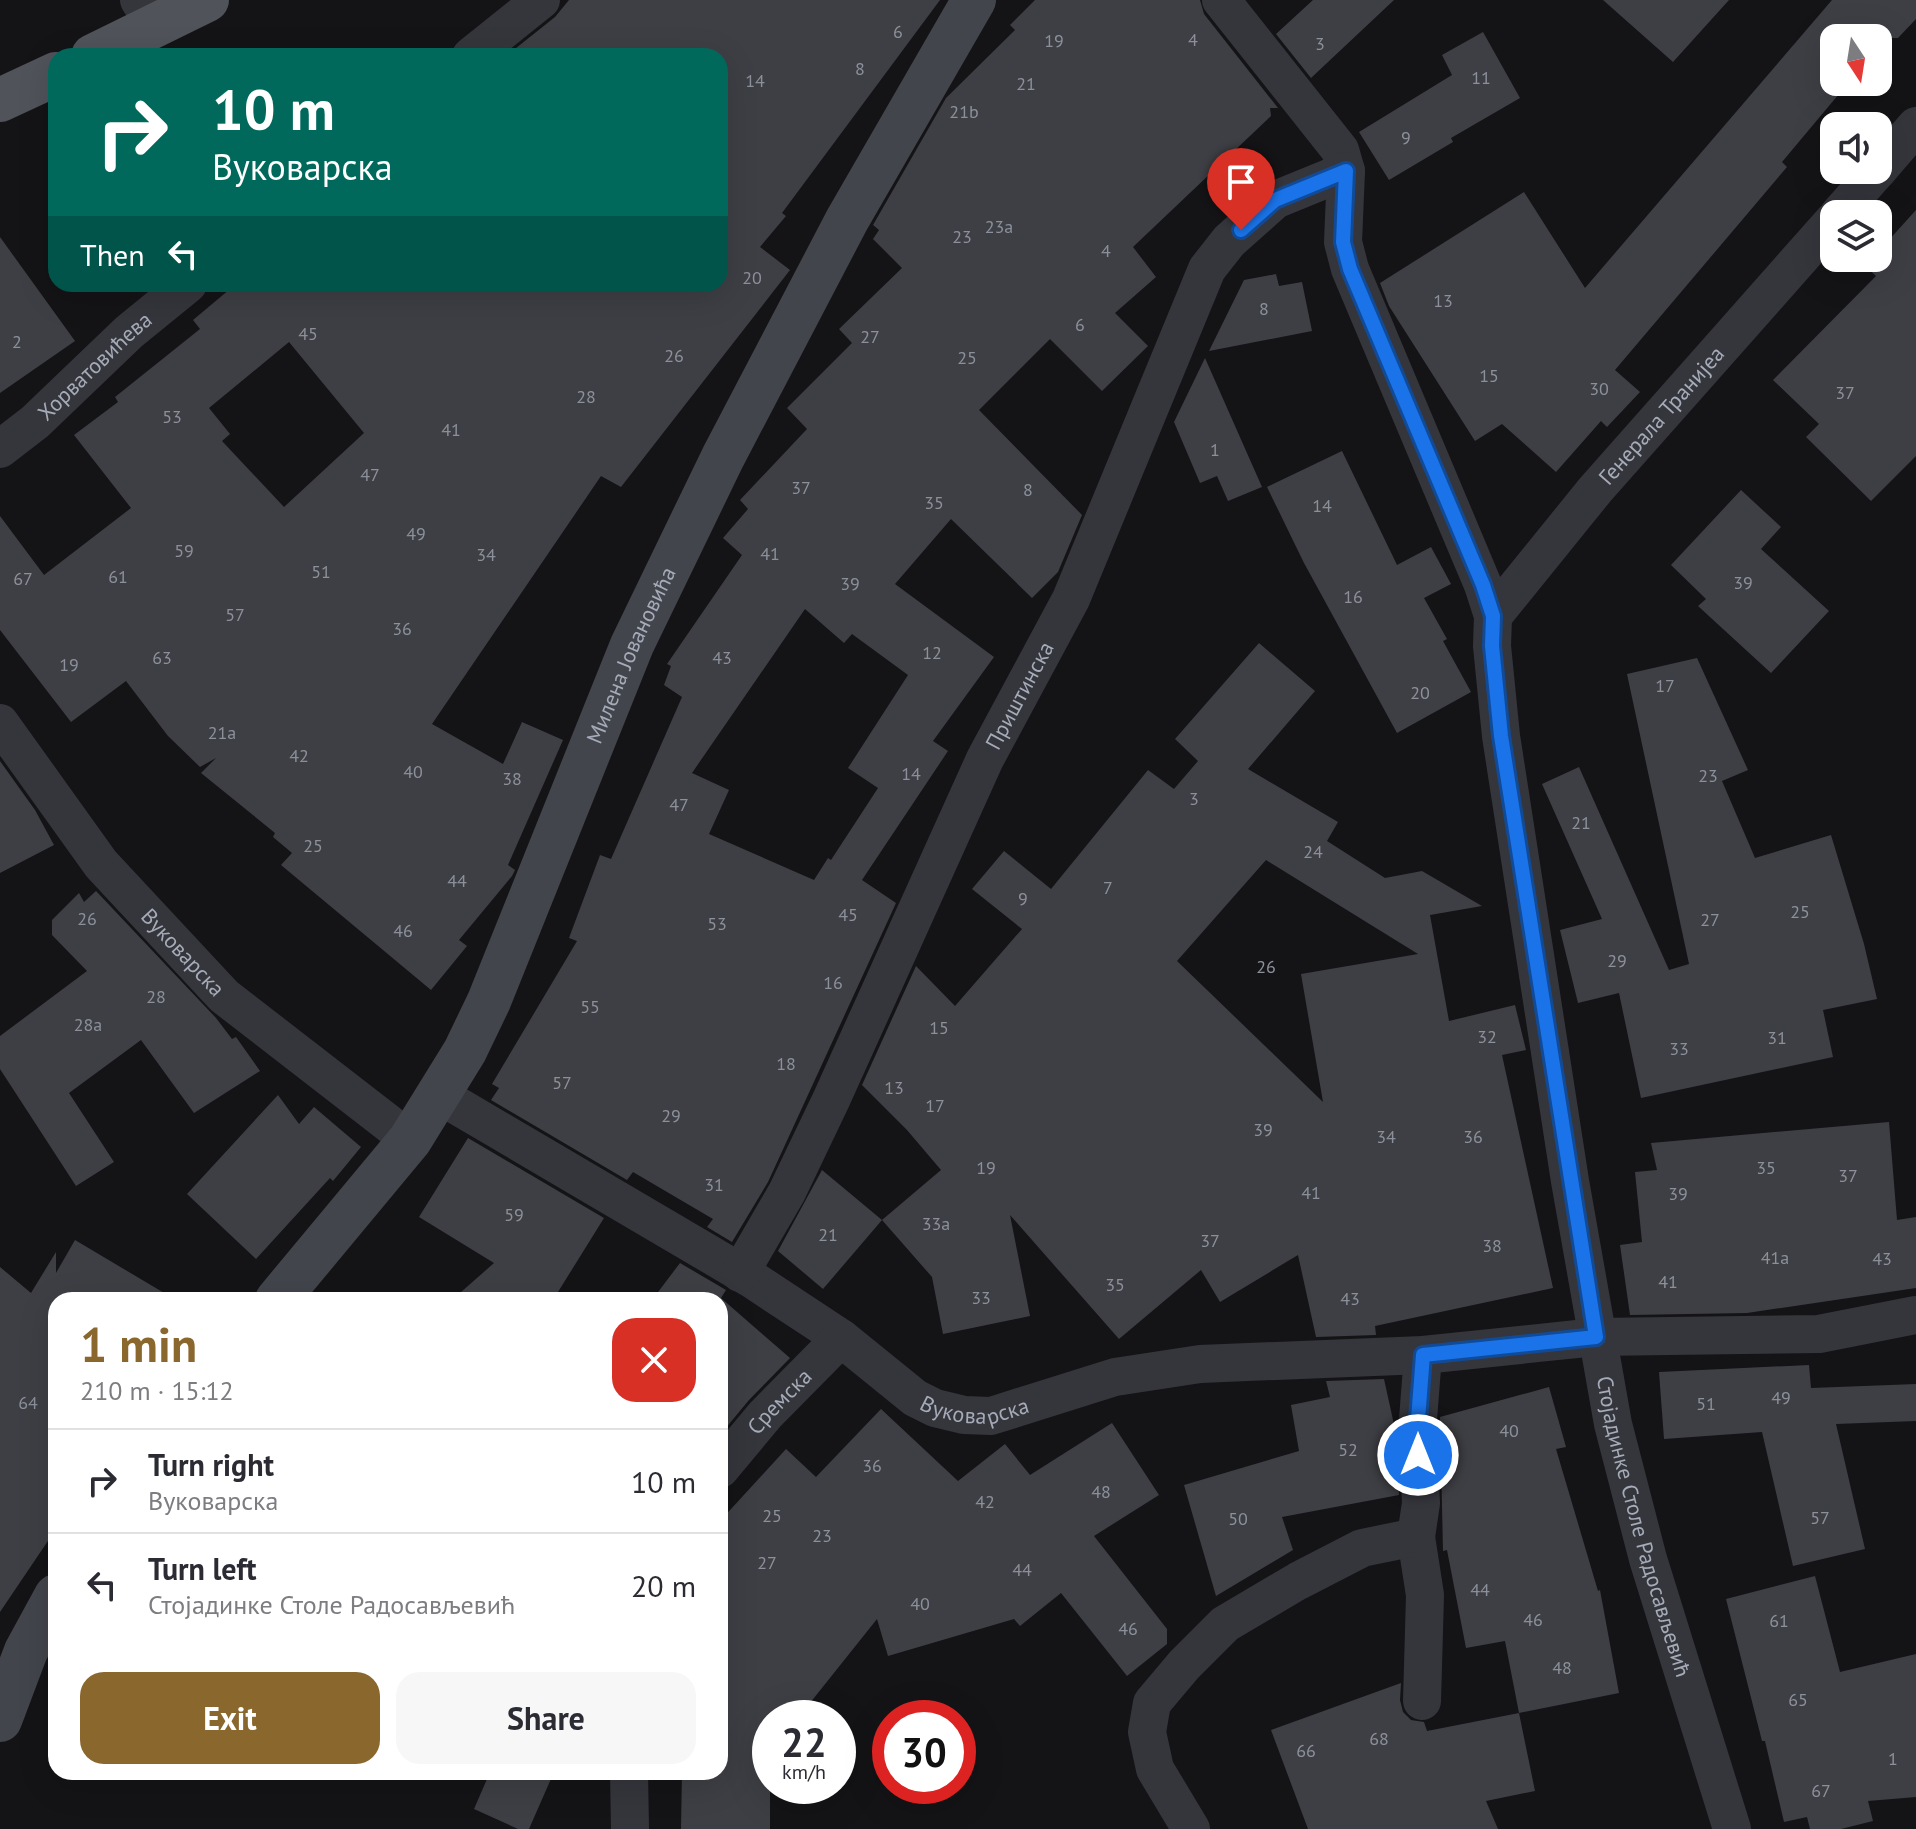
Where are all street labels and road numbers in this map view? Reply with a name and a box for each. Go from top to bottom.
street label: Хорватовићева [31,305,157,426]
street label: Генерала Транијеа [1592,340,1730,490]
street label: Милена Јовановића [580,562,682,748]
street label: Приштинска [979,636,1060,754]
street label: Вуковарска [135,902,231,1002]
street label: Сремска [741,1362,817,1440]
street label: Стојадинке Столе Радосављевић [1591,1374,1698,1680]
street label: Вуковарска [916,1389,1032,1431]

